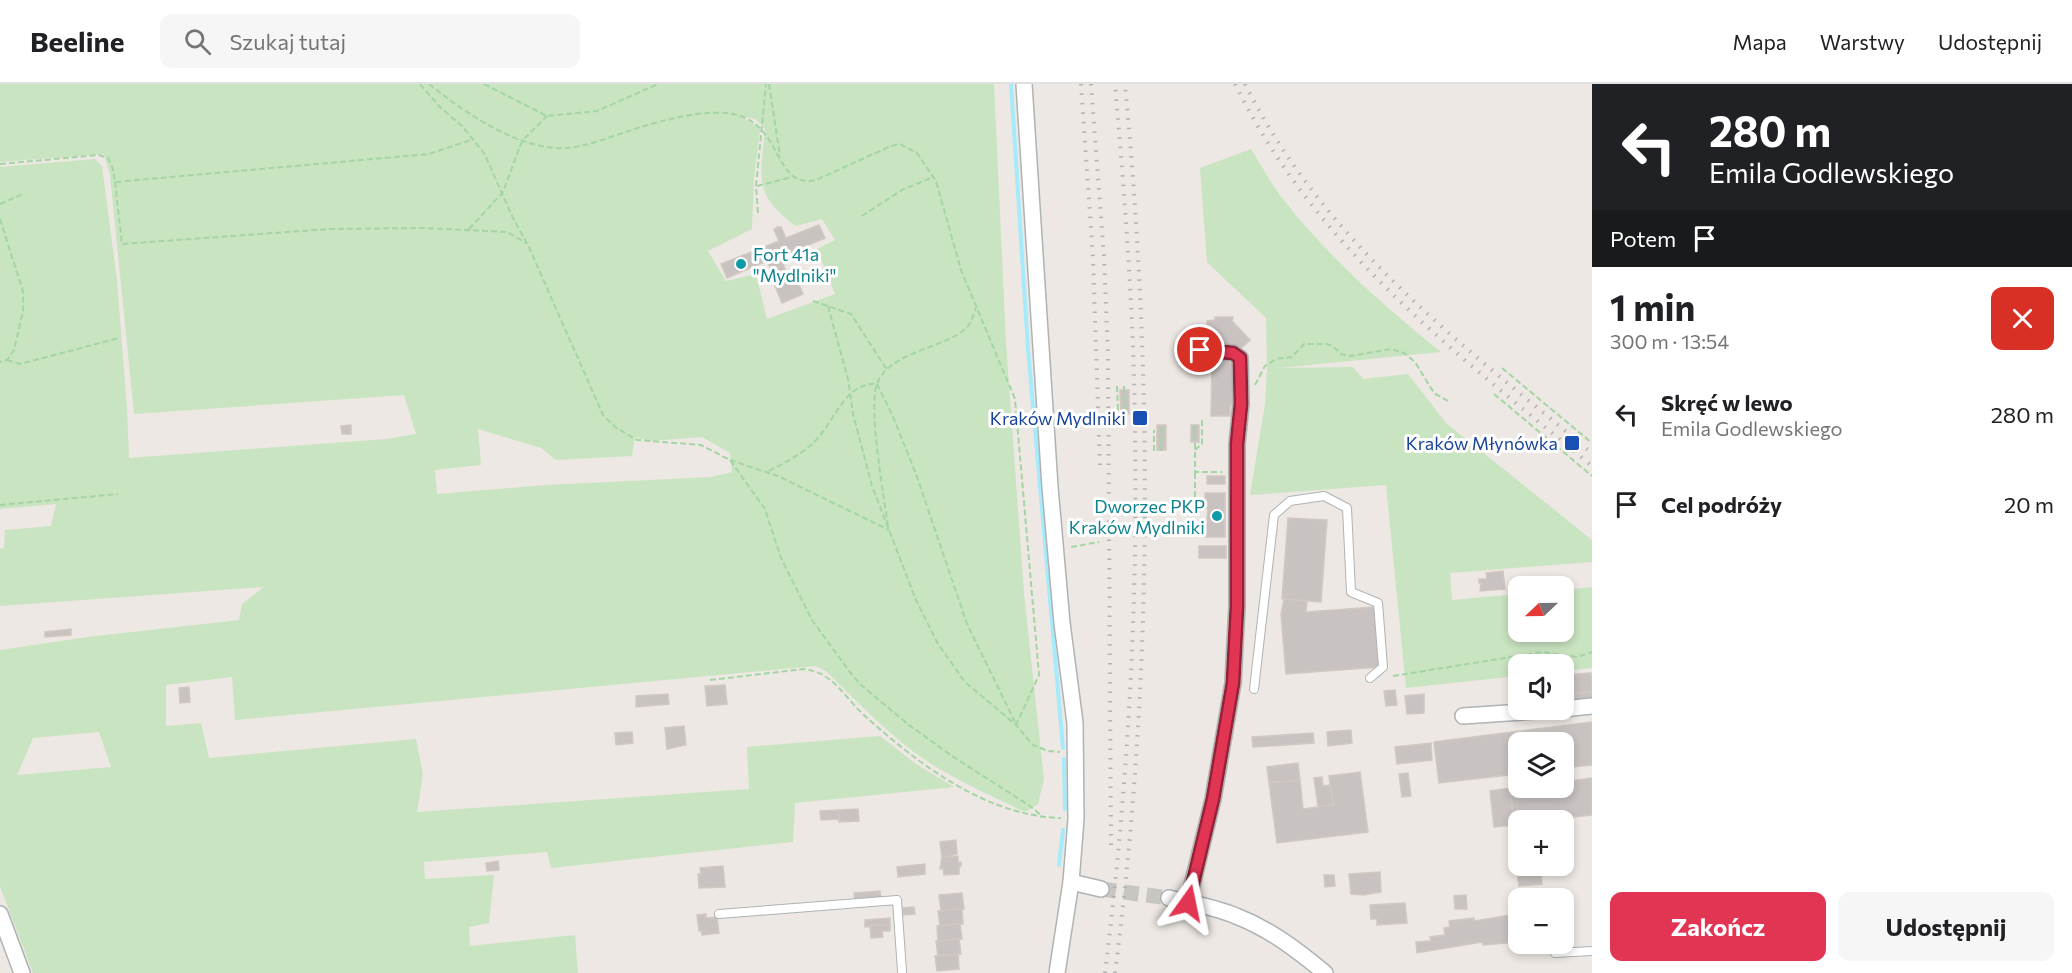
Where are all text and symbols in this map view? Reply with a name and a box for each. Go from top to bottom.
search box [160,14,580,68]
text: Beeline [30,24,124,58]
icon: search [181,25,214,58]
text: Szukaj tutaj [229,28,346,55]
text: Mapa [1733,29,1787,54]
text: Warstwy [1820,29,1905,54]
text: Udostępnij [1938,29,2042,54]
text: 280 m [1709,104,1831,156]
icon: left [1610,108,1688,186]
text: Emila Godlewskiego [1709,156,1954,189]
icon: arrive [1688,222,1721,255]
text: Potem [1610,225,1676,252]
place label: Fort 41a "Mydlniki" [753,243,836,286]
marker: Fort 41a "Mydlniki" [734,257,748,271]
text: 1 min [1610,284,1695,328]
button: close [1991,287,2054,350]
pin [1174,324,1225,375]
text: 300 m · 13:54 [1610,329,1729,353]
icon: arrive [1183,333,1216,366]
text: Skręć w lewo [1661,389,1793,416]
icon: left [1610,398,1643,431]
text: 280 m [1991,401,2054,428]
place label: Kraków Mydlniki [990,407,1126,429]
marker: Kraków Mydlniki [1131,409,1149,427]
text: Emila Godlewskiego [1661,416,1843,440]
place label: Kraków Młynówka [1406,432,1558,454]
marker: Kraków Młynówka [1563,434,1581,452]
icon: arrive [1610,488,1643,521]
text: Cel podróży [1661,491,1782,518]
text: 20 m [2004,491,2054,518]
place label: Dworzec PKP Kraków Mydlniki [1069,495,1205,538]
marker: Dworzec PKP Kraków Mydlniki [1210,509,1224,523]
north arrow [1508,576,1574,642]
map controls [1508,576,1574,954]
button: sound [1508,654,1574,720]
button: layers [1508,732,1574,798]
button: + [1508,810,1574,876]
position arrow [1156,871,1220,935]
button: − [1508,888,1574,954]
button: Zakończ [1610,892,1826,961]
button: Udostępnij [1838,892,2054,961]

